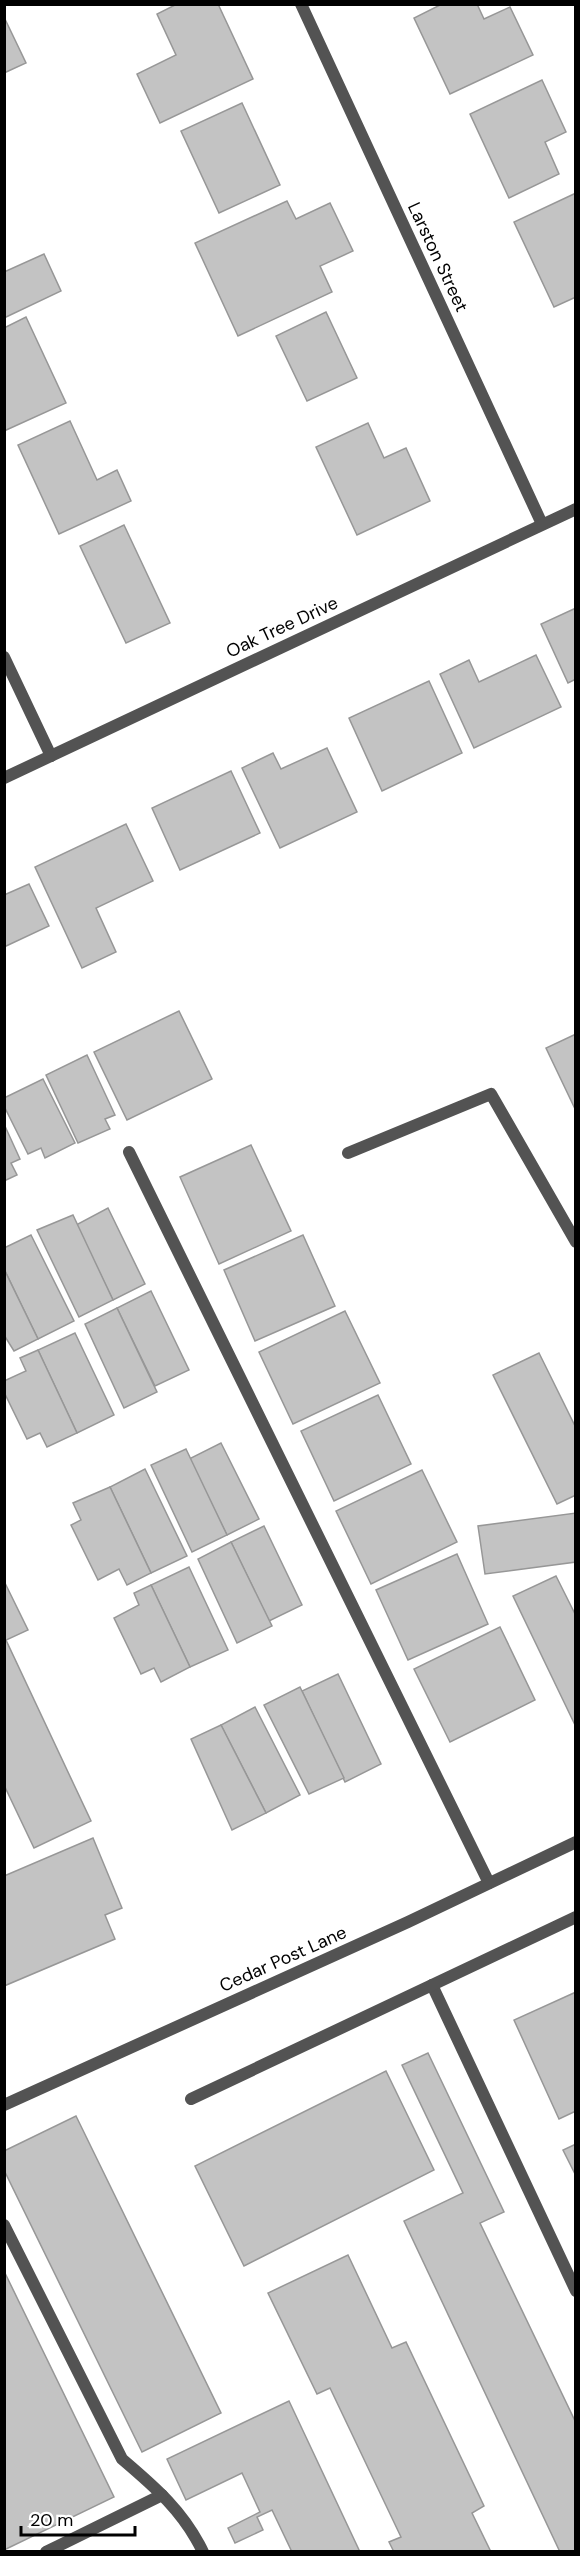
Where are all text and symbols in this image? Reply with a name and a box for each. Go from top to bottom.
street label: Larston Street [402,198,474,316]
street label: Oak Tree Drive [222,591,342,663]
street label: Cedar Post Lane [216,1920,350,1998]
scale bar [21,2499,135,2537]
text: 20 m [30,2508,73,2532]

